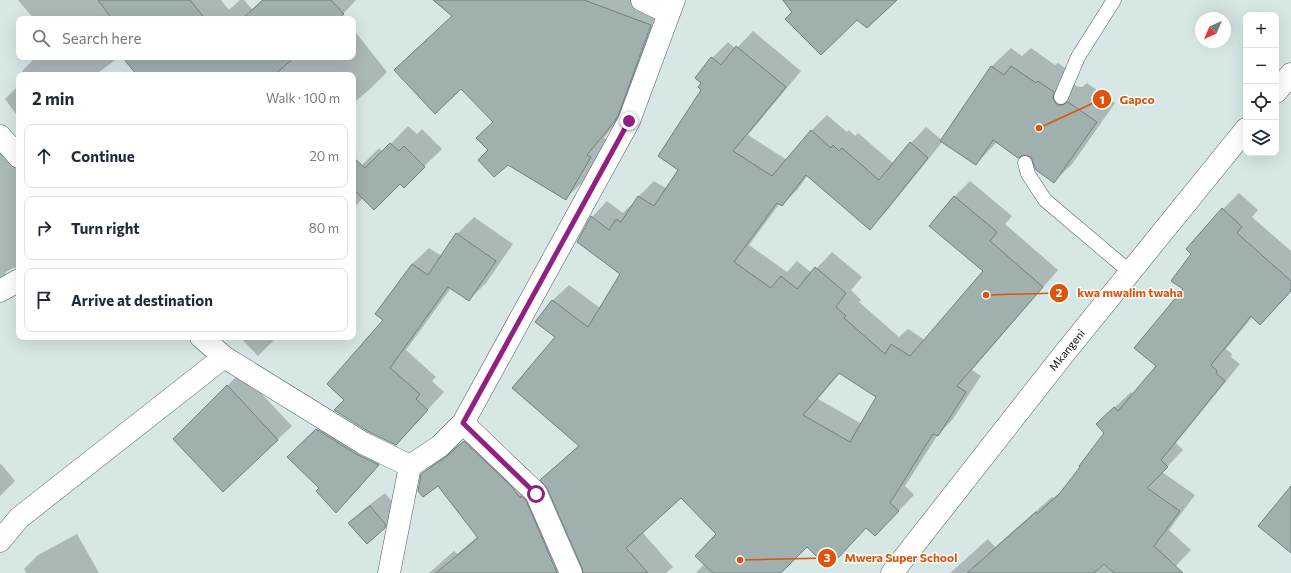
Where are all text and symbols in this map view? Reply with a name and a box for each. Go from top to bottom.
north arrow [1195,12,1231,48]
map controls [1243,12,1279,156]
button: + [1243,12,1279,48]
search box [16,16,356,60]
icon: search [30,27,52,49]
text: Search here [62,29,141,47]
button: − [1243,48,1279,84]
button: locate [1243,84,1279,120]
callout: Gapco [1092,87,1163,111]
text: 2 min [32,88,74,109]
text: Walk · 100 m [266,90,340,106]
text: 1 [1099,92,1105,106]
text: Gapco [1119,92,1155,106]
route end [620,112,638,130]
button: layers [1243,120,1279,156]
icon: ahead [33,145,55,167]
text: Continue [71,147,135,165]
text: 20 m [310,148,339,164]
icon: right [33,217,55,239]
text: Turn right [71,219,140,237]
text: 80 m [309,220,339,236]
callout: kwa mwalim twaha [1049,281,1191,305]
text: 2 [1056,285,1063,299]
text: kwa mwalim twaha [1077,285,1183,299]
icon: arrive [33,289,55,311]
text: Arrive at destination [71,291,213,309]
street label: Mkangeni [1046,326,1087,373]
route start [527,485,545,503]
callout: Mwera Super School [817,546,966,570]
text: 3 [824,550,831,564]
text: Mwera Super School [845,550,957,564]

